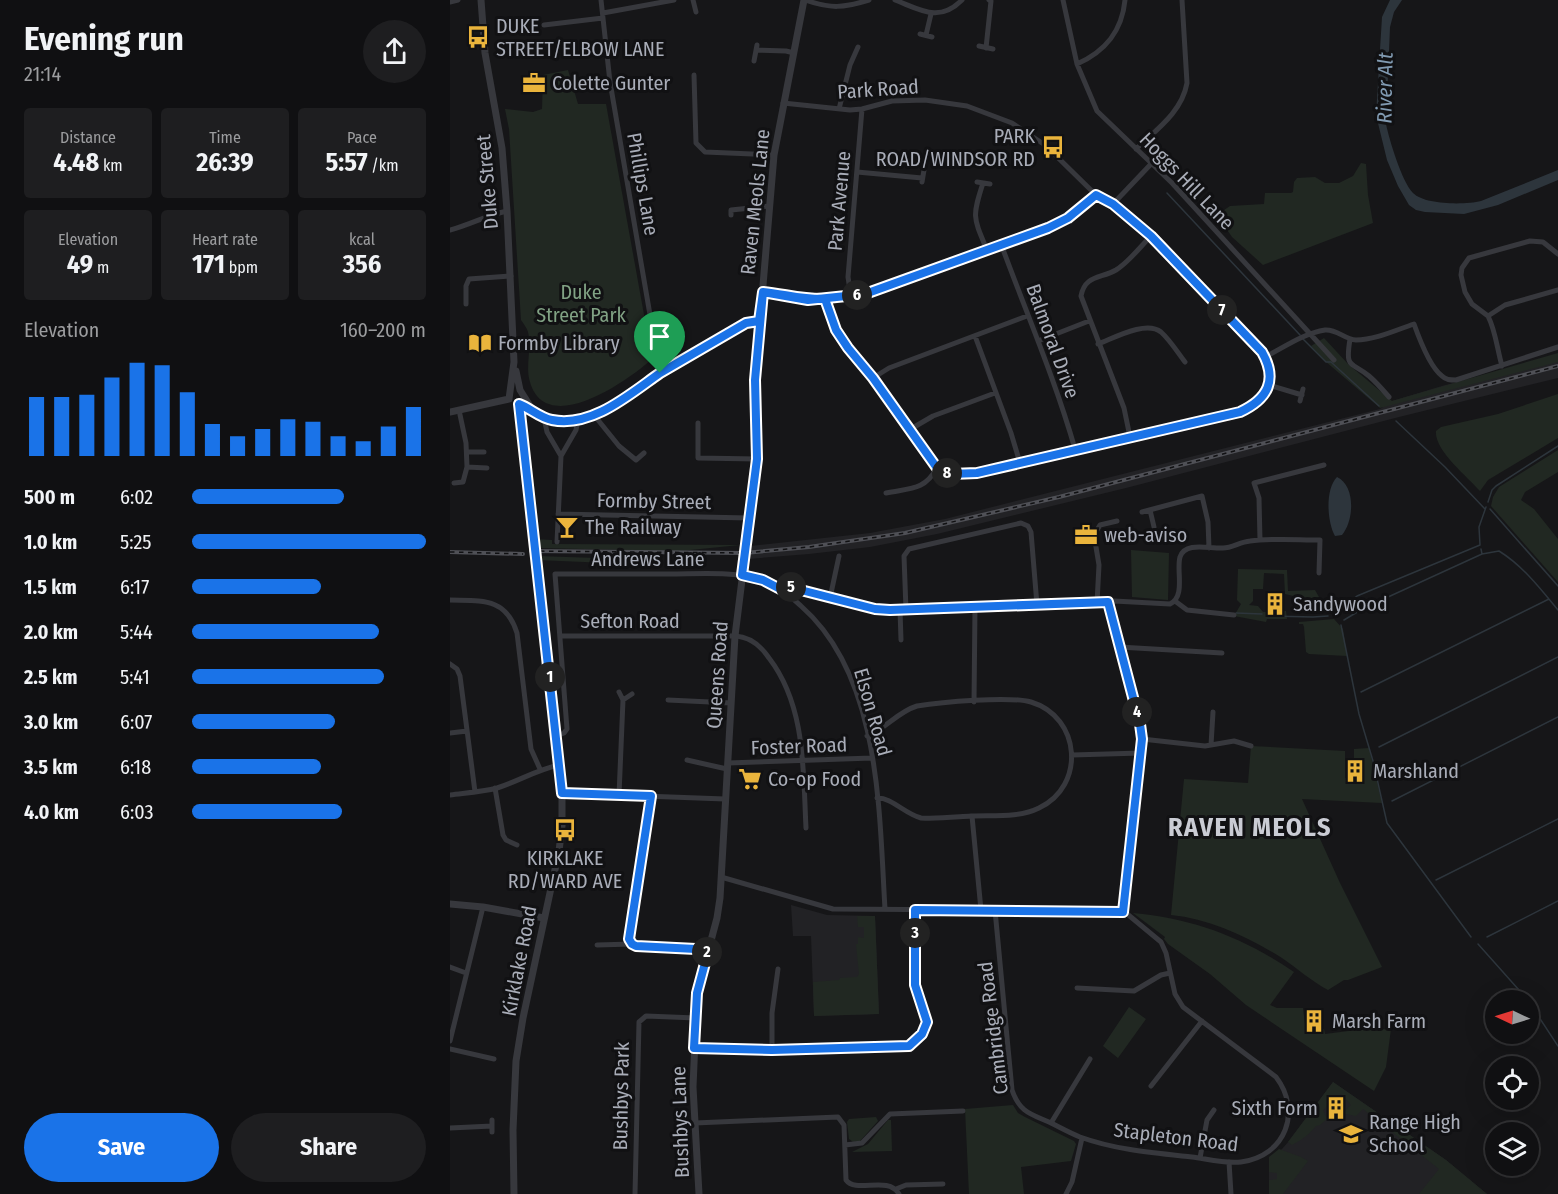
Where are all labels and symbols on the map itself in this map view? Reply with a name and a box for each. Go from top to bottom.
place label: DUKE STREET/ELBOW LANE [496,14,664,61]
bus stop icon: DUKE STREET/ELBOW LANE [465,24,491,50]
water label: River Alt [1371,52,1399,124]
office icon: Colette Gunter [521,70,547,96]
place label: Colette Gunter [552,71,670,95]
street label: Park Road [836,74,920,104]
place label: PARK ROAD/WINDSOR RD [876,124,1035,171]
street label: Hoggs Hill Lane [1135,127,1239,235]
street label: Raven Meols Lane [735,128,775,276]
street label: Phillips Lane [622,131,664,237]
street label: Duke Street [471,133,503,230]
bus stop icon: PARK ROAD/WINDSOR RD [1040,134,1066,160]
street label: Park Avenue [823,150,855,252]
park label: Duke Street Park [536,280,626,327]
pin: 6 [842,280,872,310]
street label: Balmoral Drive [1021,281,1085,401]
pin: 7 [1207,295,1237,325]
pin [634,311,685,373]
library icon: Formby Library [467,330,493,356]
place label: Formby Library [498,331,620,355]
pin: 8 [932,458,962,488]
street label: Formby Street [597,488,712,514]
bar icon: The Railway [554,514,580,540]
place label: The Railway [585,515,682,539]
office icon: web-aviso [1073,522,1099,548]
place label: web-aviso [1104,523,1187,547]
street label: Andrews Lane [591,547,705,571]
pin: 5 [776,572,806,602]
building icon: Sandywood [1262,591,1288,617]
place label: Sandywood [1293,592,1388,616]
street label: Sefton Road [580,609,680,633]
street label: Queens Road [701,620,733,730]
pin: 1 [535,662,565,692]
street label: Elson Road [849,665,897,759]
pin: 4 [1122,697,1152,727]
street label: Foster Road [750,732,848,760]
building icon: Marshland [1342,758,1368,784]
place label: Marshland [1373,759,1459,783]
supermarket icon: Co-op Food [737,766,763,792]
place label: Co-op Food [768,767,861,791]
district label: RAVEN MEOLS [1168,812,1332,843]
bus stop icon: KIRKLAKE RD/WARD AVE [552,817,578,843]
place label: KIRKLAKE RD/WARD AVE [508,846,622,893]
street label: Kirklake Road [497,904,541,1018]
pin: 3 [900,918,930,948]
pin: 2 [692,937,722,967]
street label: Cambridge Road [973,960,1013,1096]
north arrow [1485,990,1539,1044]
building icon: Marsh Farm [1301,1008,1327,1034]
place label: Marsh Farm [1332,1009,1426,1033]
street label: Bushbys Park [608,1041,634,1150]
street label: Bushbys Lane [666,1066,694,1178]
building icon: Sixth Form [1323,1095,1349,1121]
place label: Sixth Form [1232,1096,1318,1120]
place label: Range High School [1369,1110,1461,1157]
street label: Stapleton Road [1112,1117,1240,1157]
school or university icon: Range High School [1338,1121,1364,1147]

